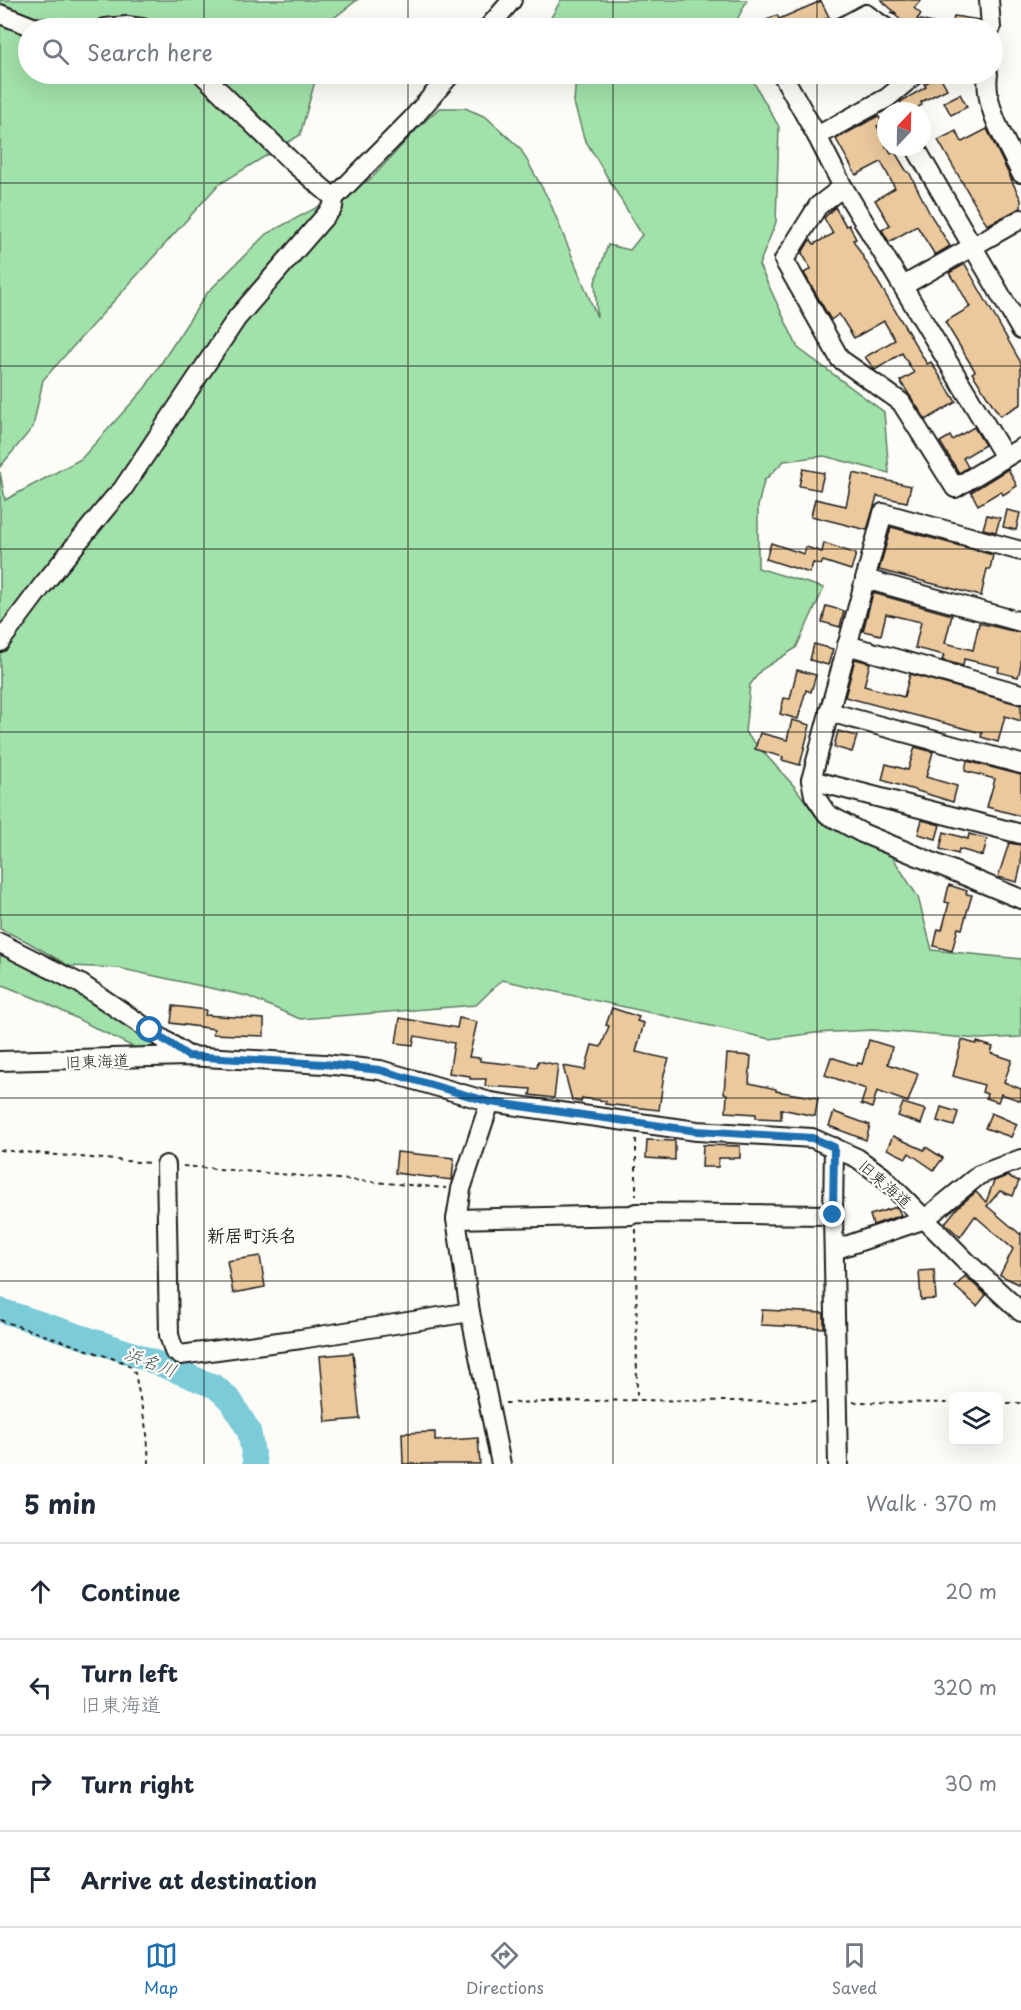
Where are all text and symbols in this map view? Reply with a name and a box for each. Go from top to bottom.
search box [18,18,1003,84]
icon: search [39,35,72,68]
text: Search here [87,35,213,68]
north arrow [877,102,931,156]
route start [136,1016,162,1042]
street label: 旧東海道 [65,1047,129,1073]
street label: 旧東海道 [854,1153,918,1213]
route end [819,1201,845,1227]
district label: 新居町浜名 [207,1221,297,1248]
water label: 浜名川 [121,1339,181,1383]
map controls [949,1392,1003,1446]
button: layers [949,1392,1003,1446]
text: 5 min [24,1484,96,1523]
text: Walk · 370 m [866,1488,997,1518]
icon: ahead [24,1575,57,1608]
text: Continue [81,1575,180,1608]
text: 20 m [945,1576,997,1606]
text: Turn left [81,1656,178,1689]
icon: left [24,1671,57,1704]
text: 320 m [933,1672,997,1702]
text: 旧東海道 [81,1689,161,1719]
icon: right [24,1767,57,1800]
text: Turn right [81,1767,194,1800]
text: 30 m [944,1768,997,1798]
icon: arrive [24,1863,57,1896]
text: Arrive at destination [81,1863,317,1896]
tab: Map [144,1939,178,1999]
tab: Directions [466,1939,544,1999]
tab: Saved [832,1939,877,1999]

